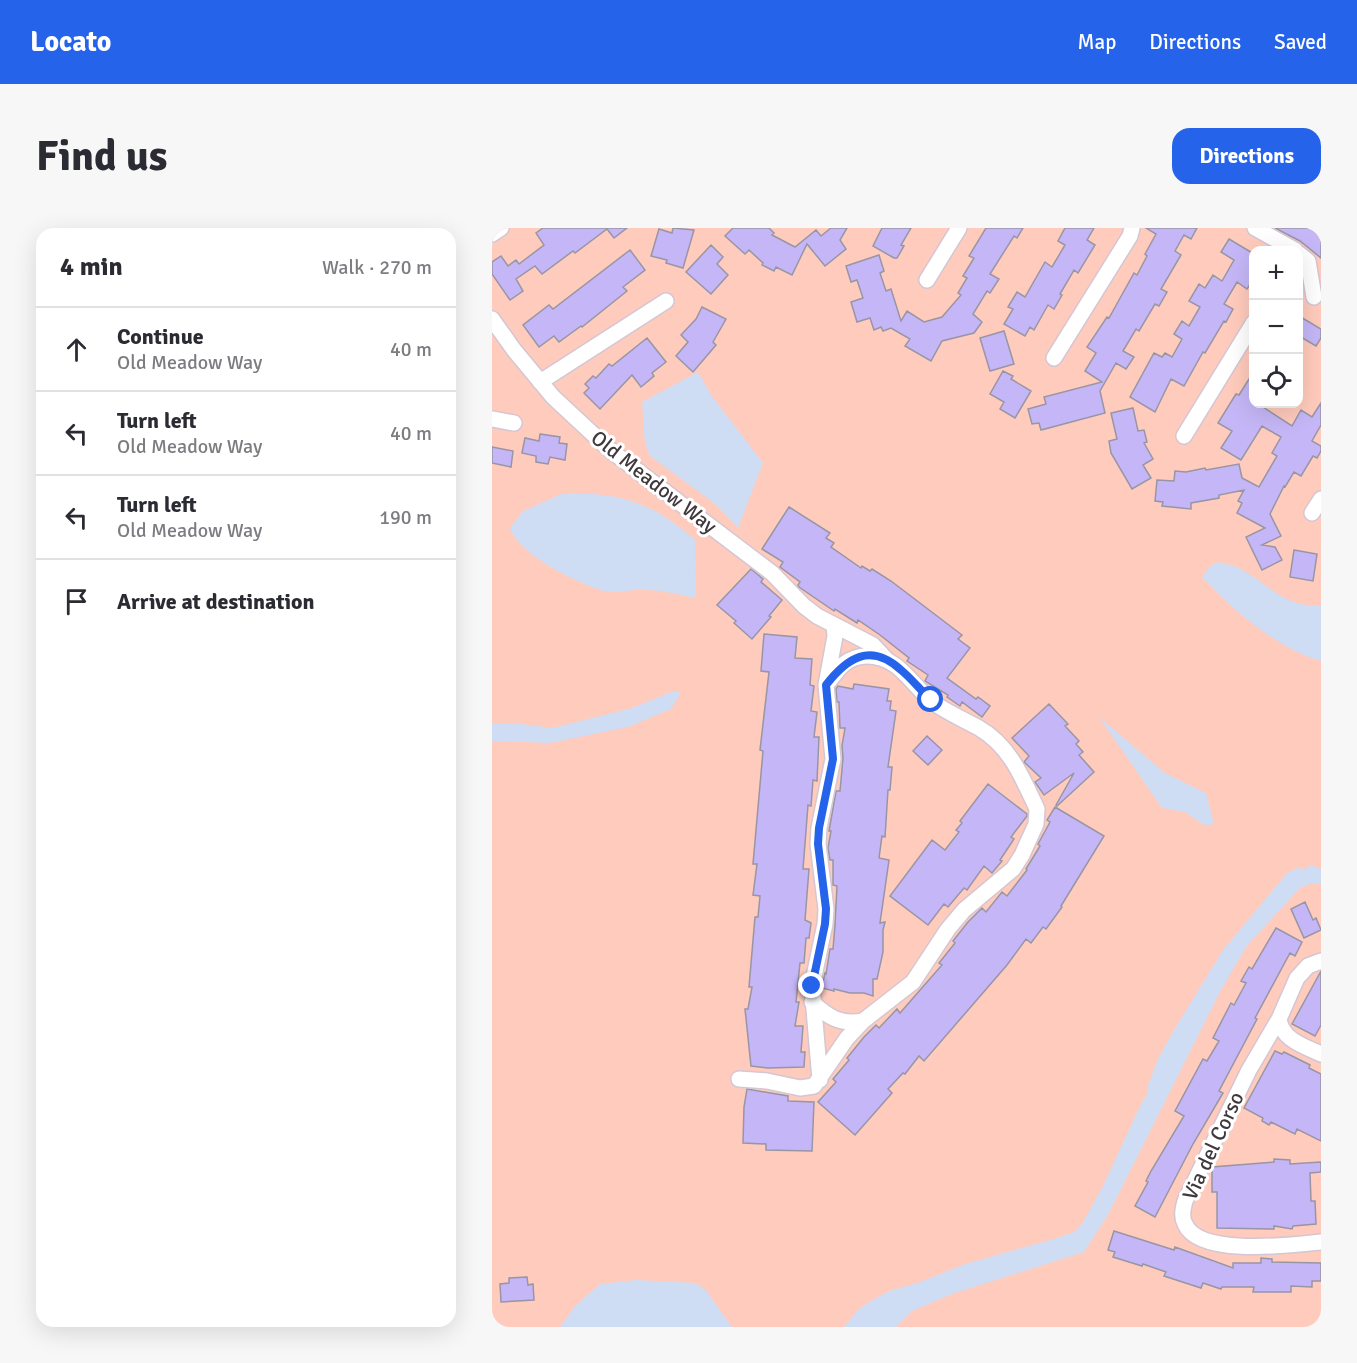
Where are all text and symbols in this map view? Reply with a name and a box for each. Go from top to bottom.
text: Locato [30,25,111,59]
text: Map [1078,29,1116,55]
text: Directions [1149,29,1241,55]
text: Saved [1274,29,1327,55]
button: Directions [1172,128,1321,184]
text: Find us [36,131,167,182]
map controls [1249,246,1303,408]
button: + [1249,246,1303,300]
text: 4 min [60,251,123,283]
text: Walk · 270 m [322,255,432,280]
button: − [1249,300,1303,354]
text: Continue [117,323,204,350]
icon: ahead [60,333,93,366]
text: 40 m [390,337,432,362]
text: Old Meadow Way [117,350,262,375]
button: locate [1249,354,1303,408]
text: Turn left [117,407,197,434]
icon: left [60,417,93,450]
text: 40 m [390,421,432,446]
street label: Old Meadow Way [586,425,722,539]
text: Old Meadow Way [117,434,262,459]
text: Turn left [117,491,197,518]
icon: left [60,501,93,534]
text: 190 m [379,505,432,530]
text: Old Meadow Way [117,518,262,543]
icon: arrive [60,585,93,618]
text: Arrive at destination [117,588,314,615]
route start [917,686,943,712]
route end [798,972,824,998]
street label: Via del Corso [1177,1088,1249,1204]

